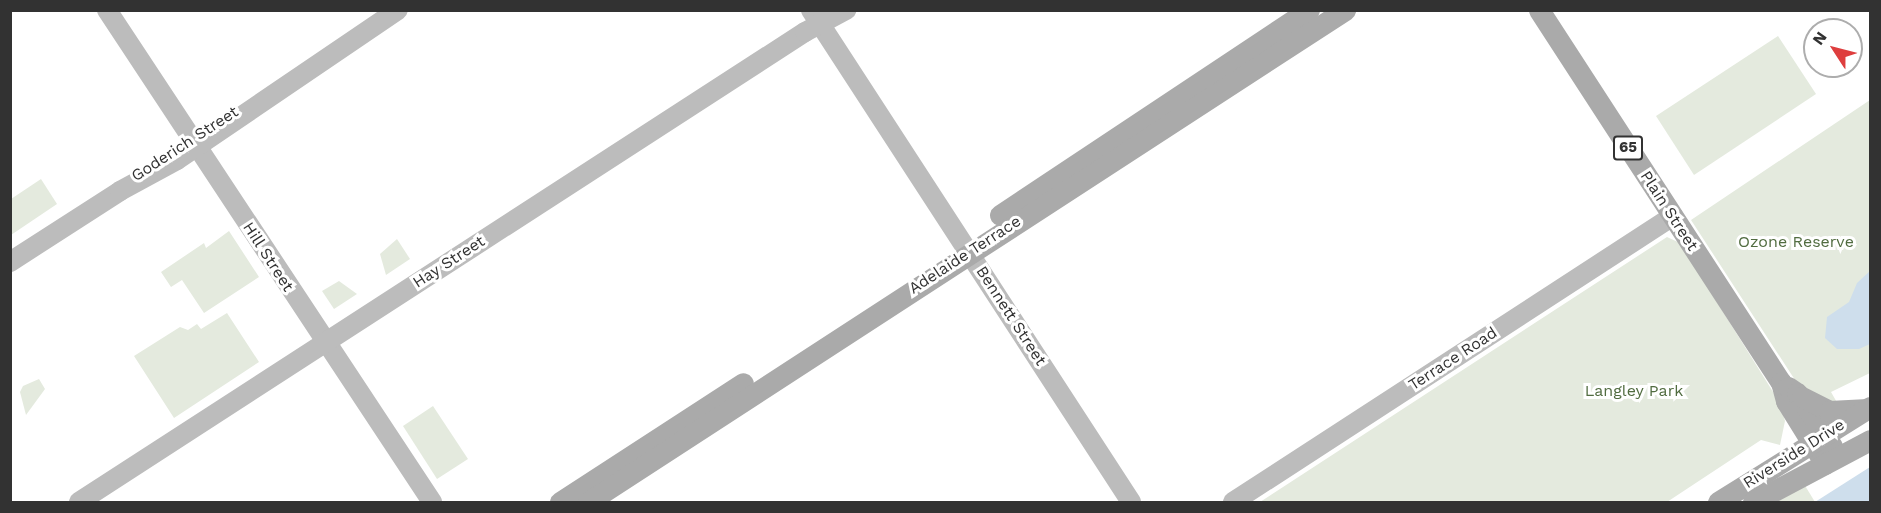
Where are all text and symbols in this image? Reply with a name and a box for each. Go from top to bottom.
north arrow [1803,18,1863,78]
text: N [1808,28,1831,49]
street label: Goderich Street [128,102,242,186]
road number: 65 [1613,136,1643,160]
street label: Plain Street [1636,167,1702,255]
street label: Adelaide Terrace [905,212,1025,298]
street label: Hill Street [238,218,298,296]
street label: Hay Street [409,232,489,292]
park label: Ozone Reserve [1738,232,1854,252]
street label: Bennett Street [972,263,1050,369]
street label: Terrace Road [1405,323,1501,395]
park label: Langley Park [1585,381,1683,401]
street label: Riverside Drive [1740,415,1848,493]

